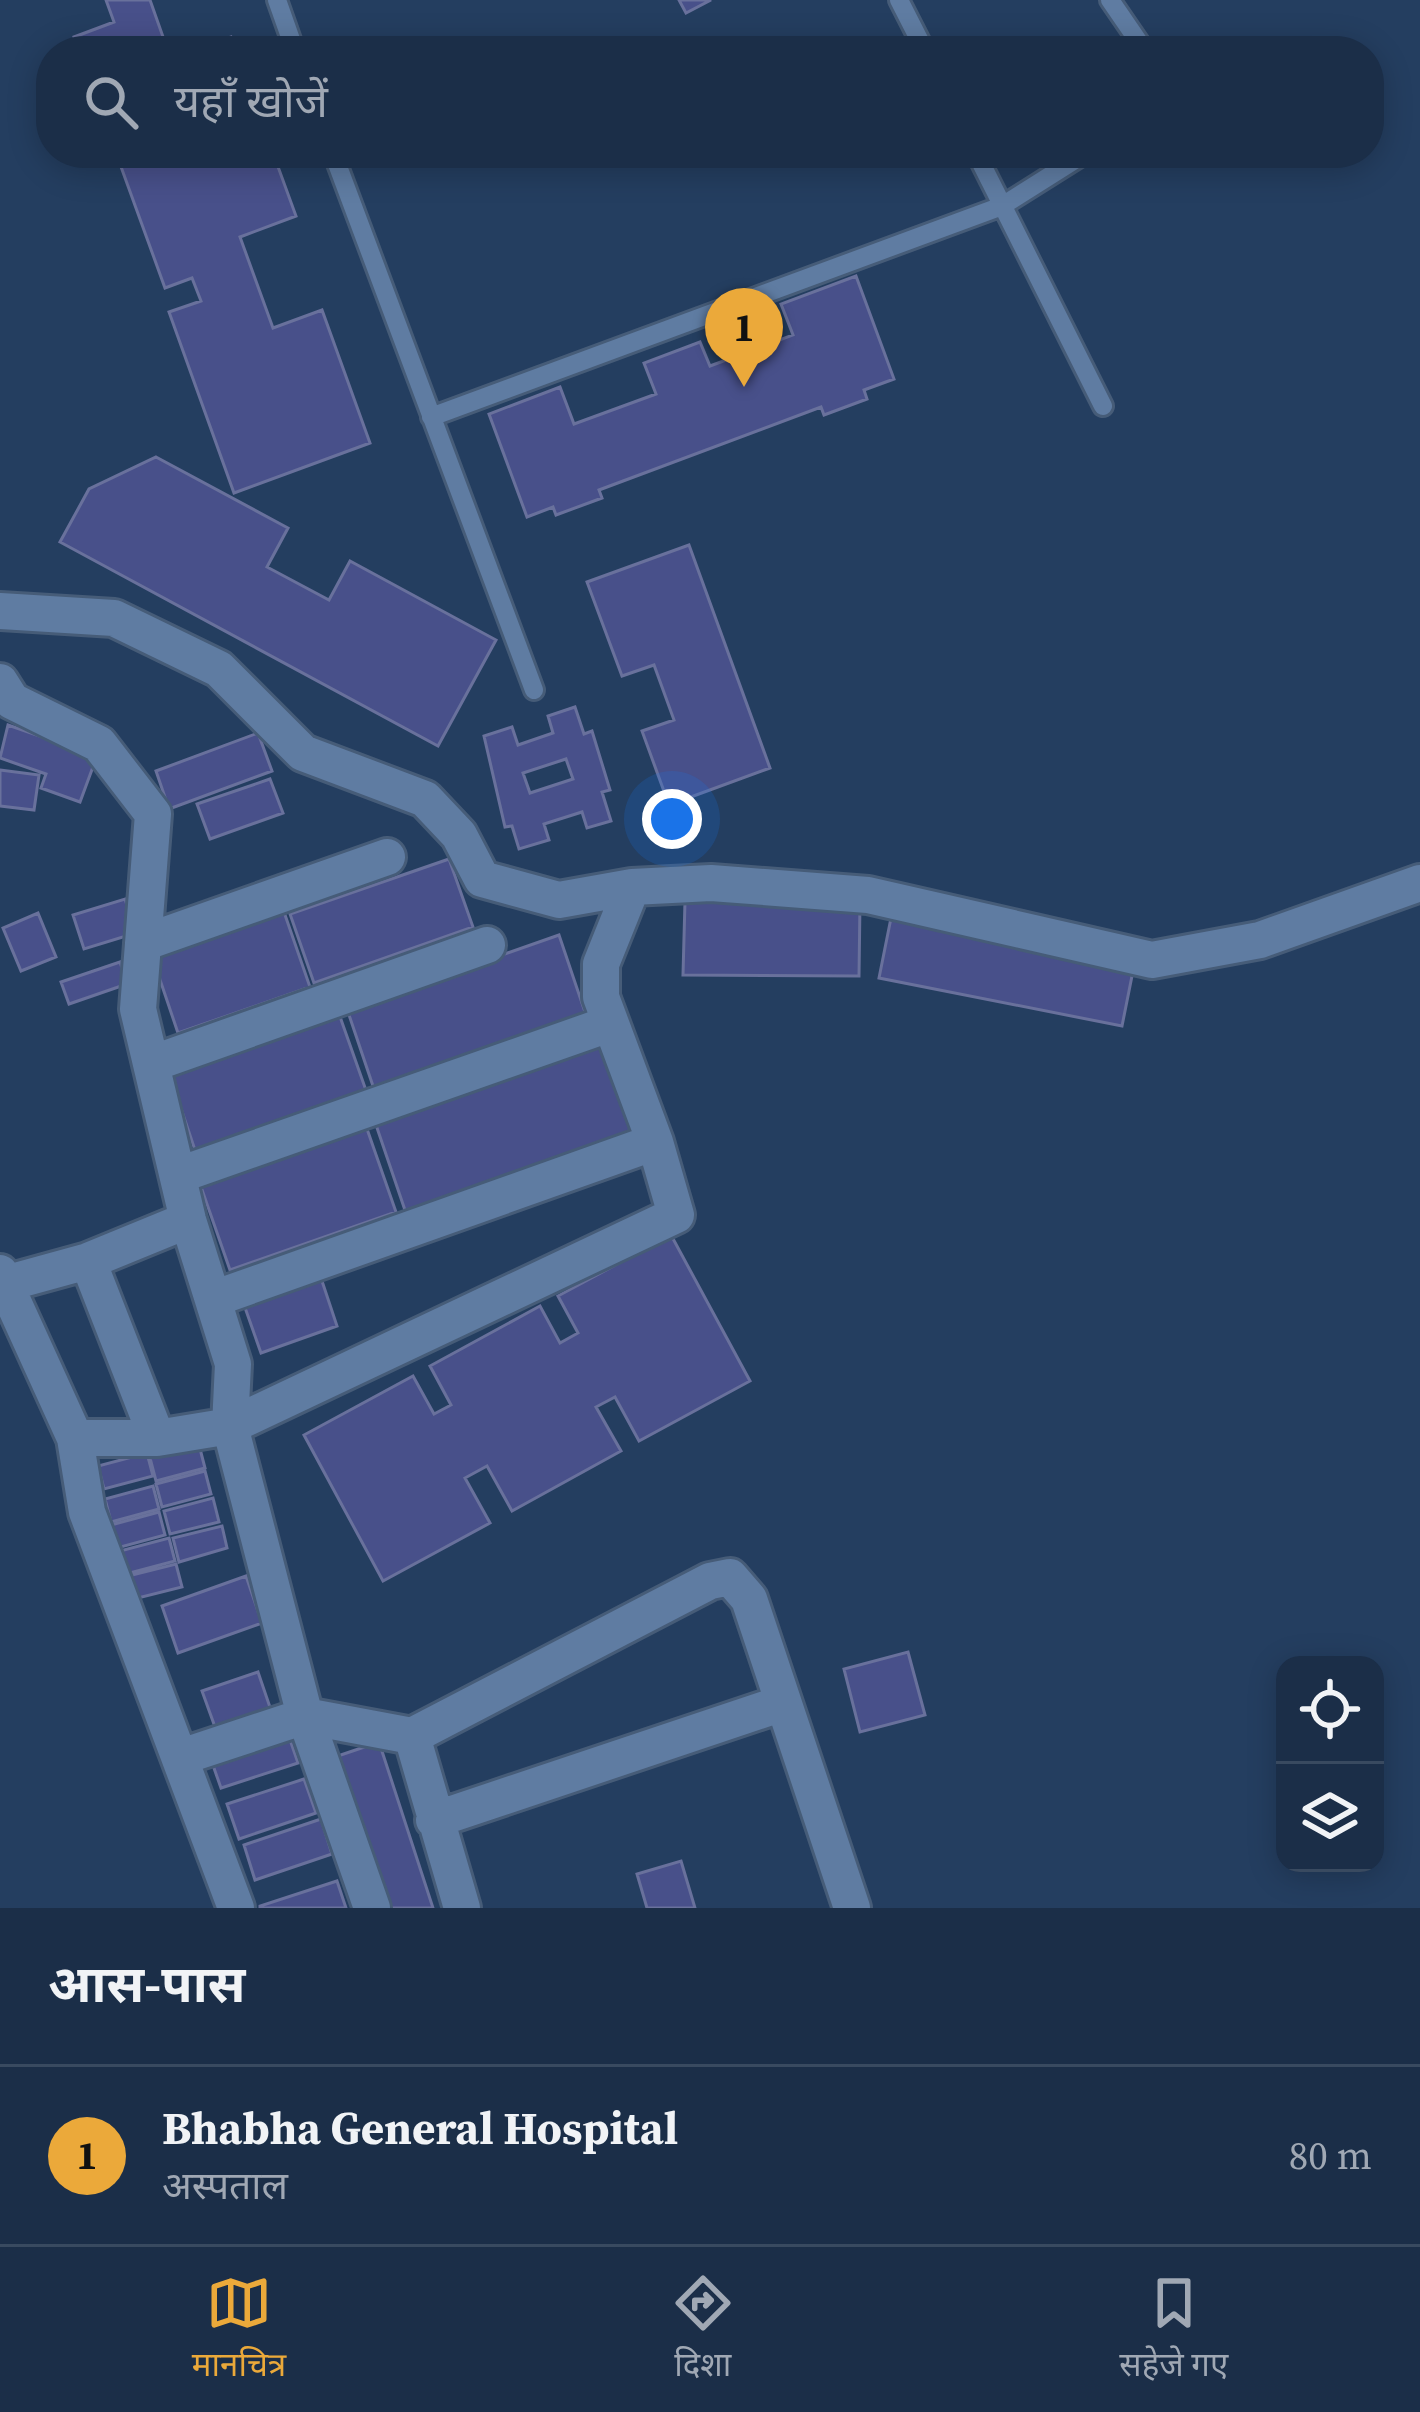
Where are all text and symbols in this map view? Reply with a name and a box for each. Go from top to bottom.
search box [36,36,1384,168]
icon: search [78,69,144,135]
text: यहाँ खोजें [174,70,328,132]
pin: 1 [705,288,783,387]
your location [642,789,702,849]
map controls [1276,1656,1384,1872]
button: locate [1276,1656,1384,1764]
button: layers [1276,1764,1384,1872]
text: आस-पास [48,1949,245,2019]
text: Bhabha General Hospital [162,2097,678,2159]
text: 1 [76,2129,98,2182]
text: 80 m [1289,2129,1372,2182]
text: अस्पताल [162,2159,288,2212]
tab: मानचित्र [192,2270,286,2389]
tab: दिशा [670,2270,736,2389]
tab: सहेजे गए [1119,2270,1228,2389]

